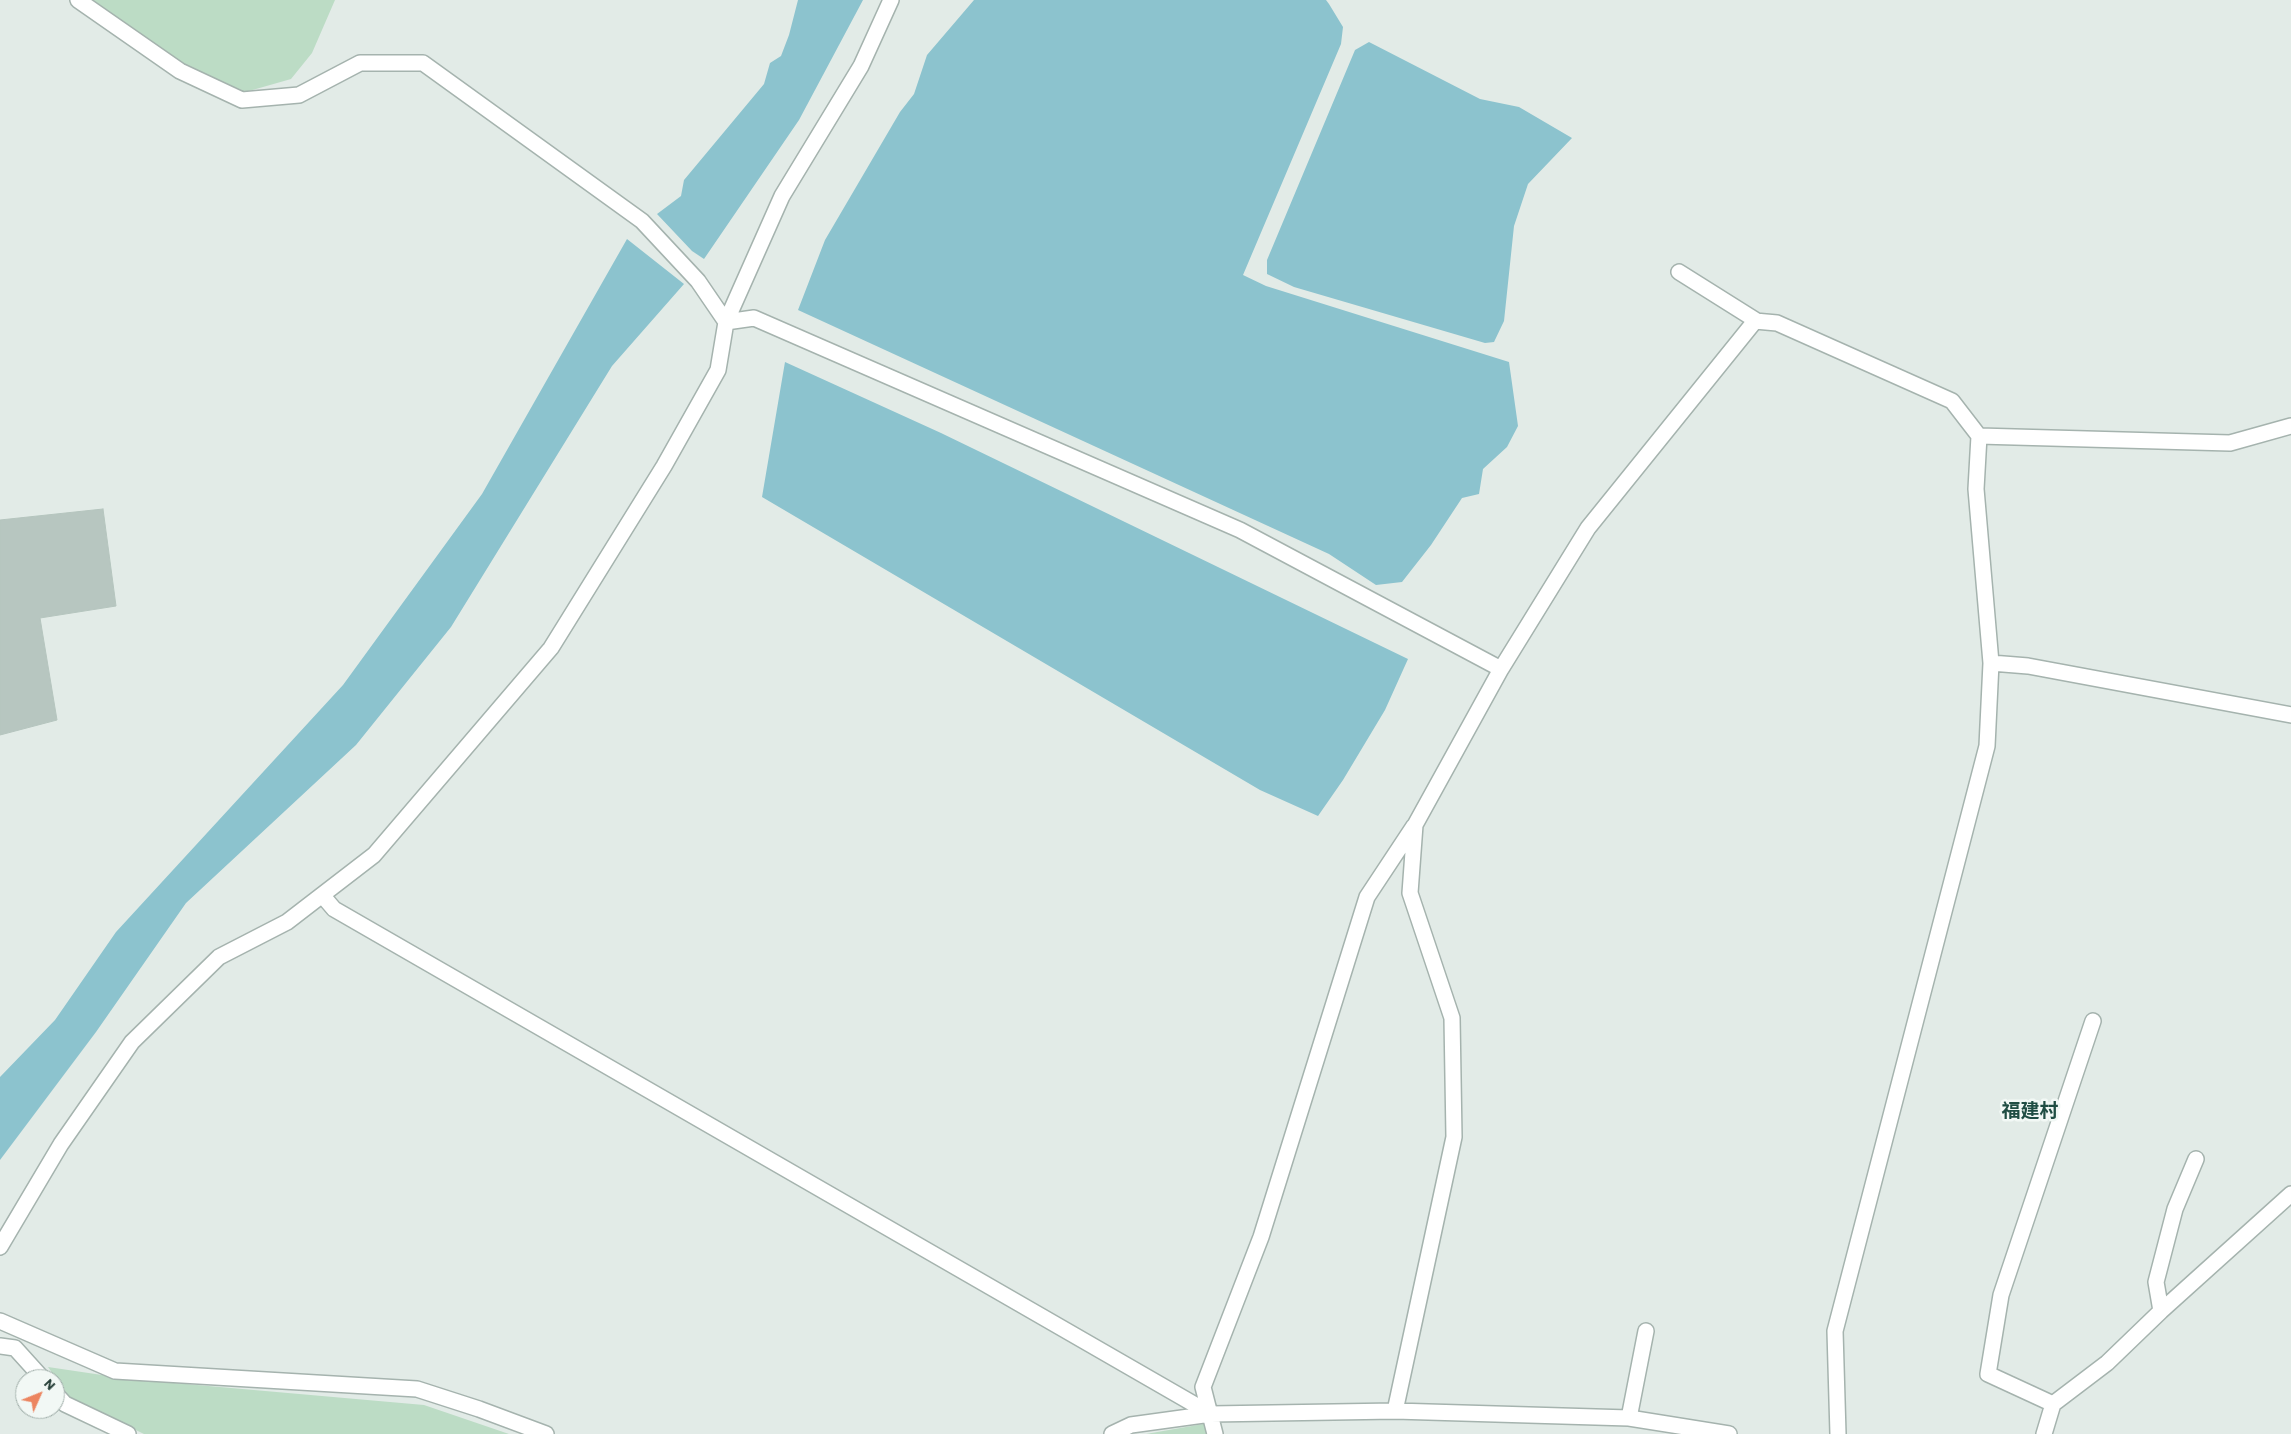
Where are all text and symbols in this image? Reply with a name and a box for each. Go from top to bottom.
district label: 福建村 [2002,1100,2058,1122]
north arrow [15,1369,65,1419]
text: N [41,1375,60,1393]

